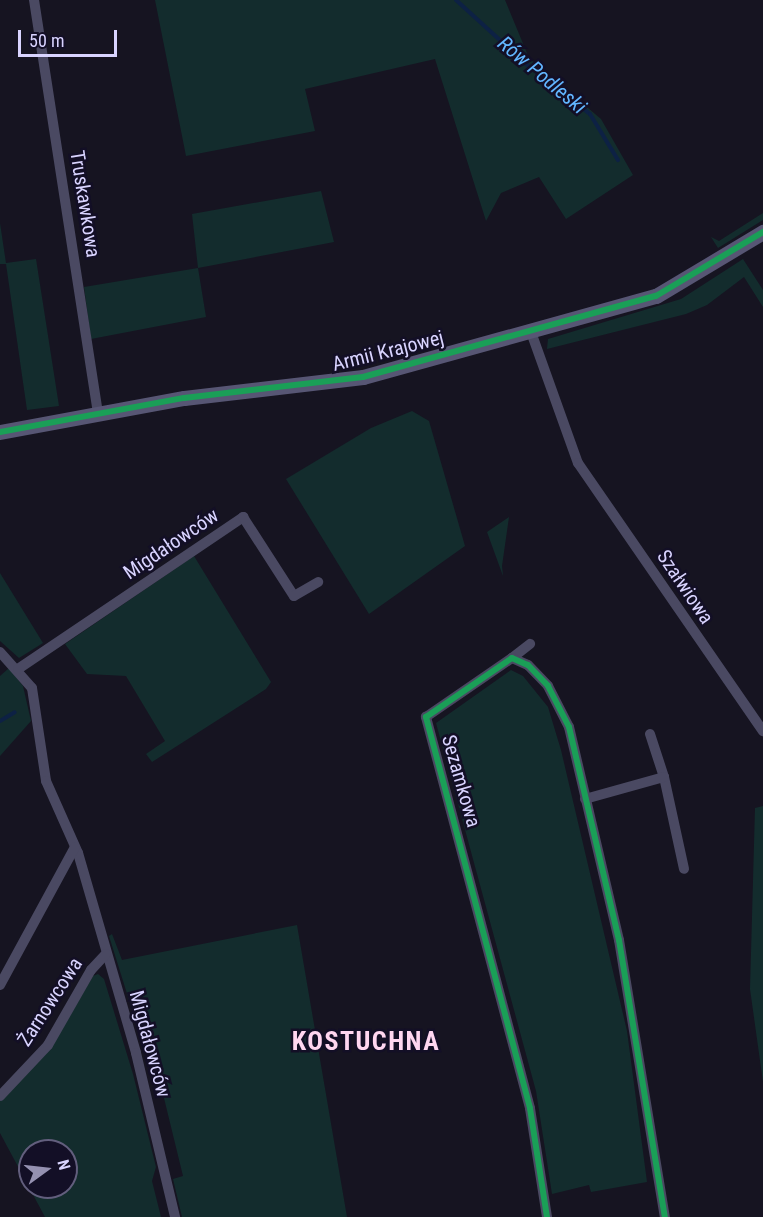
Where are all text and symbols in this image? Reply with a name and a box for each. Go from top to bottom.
scale bar [21,18,120,56]
text: 50 m [29,30,64,51]
water label: Rów Podleski [493,31,591,119]
street label: Truskawkowa [65,149,105,259]
street label: Armii Krajowej [330,326,446,376]
street label: Migdałowców [119,503,223,585]
street label: Szałwiowa [652,545,718,629]
street label: Sezamkowa [436,732,486,830]
street label: Żarnowcowa [13,953,87,1051]
street label: Migdałowców [124,988,176,1100]
district label: KOSTUCHNA [292,1026,440,1058]
north arrow [18,1139,78,1199]
text: N [53,1158,74,1172]

